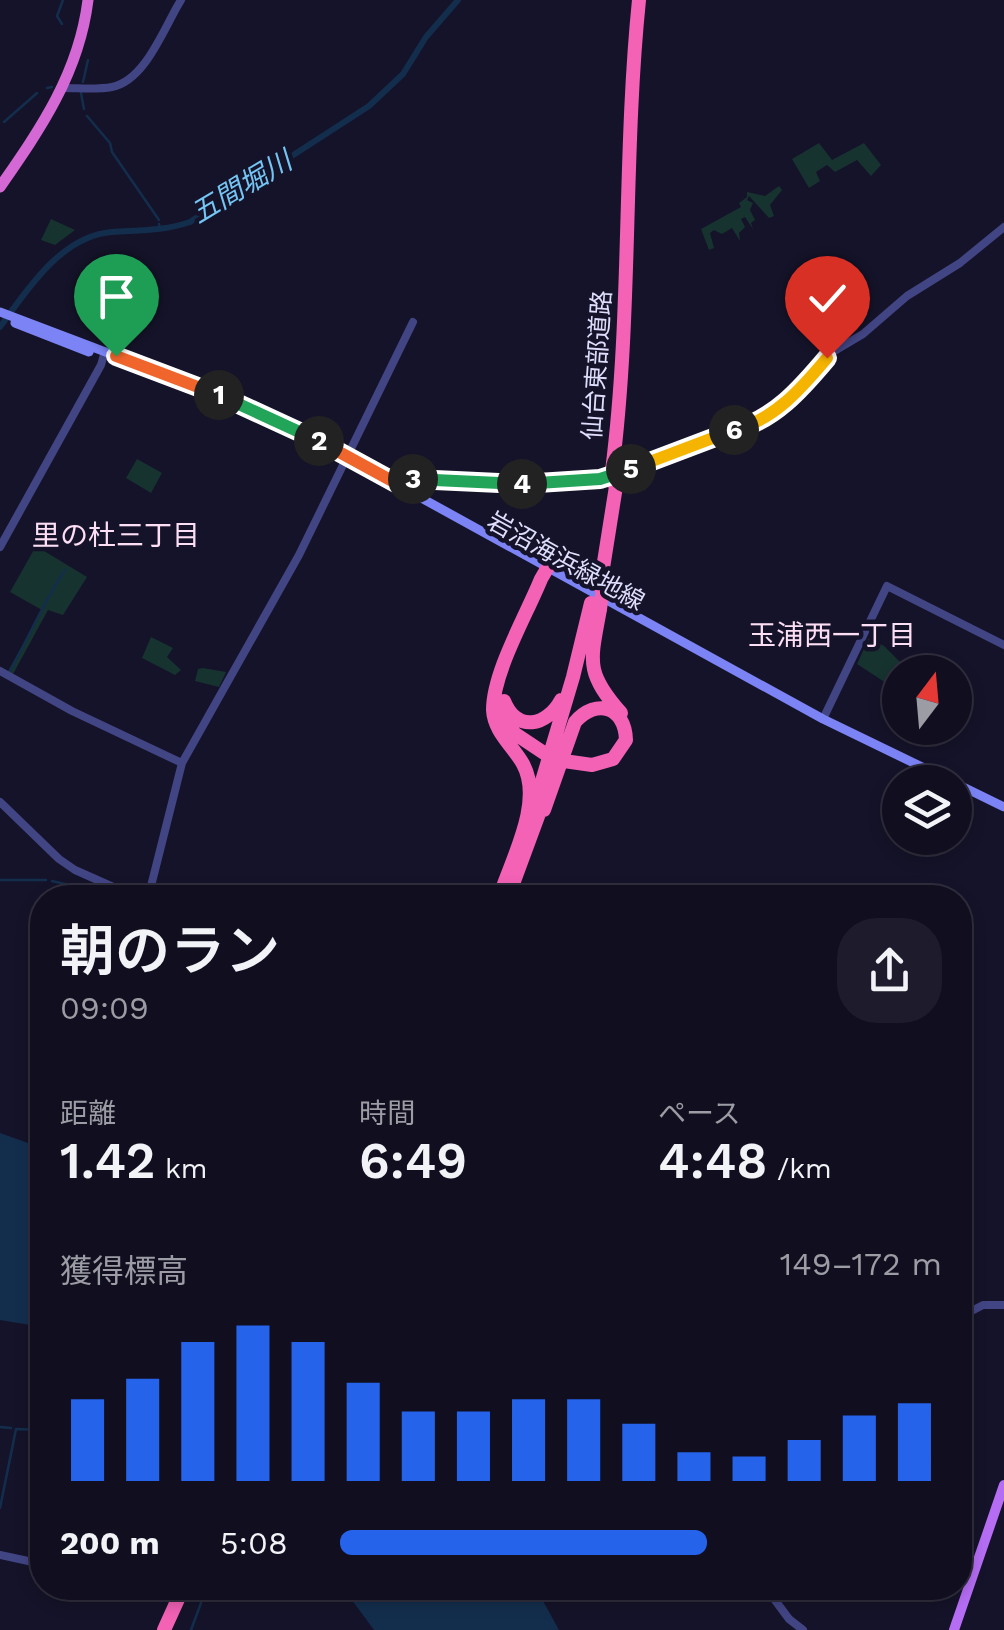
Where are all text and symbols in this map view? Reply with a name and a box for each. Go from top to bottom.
water label: 五間堀川 [184,142,300,230]
pin [74,254,159,357]
pin [785,256,870,359]
icon: arrive [89,269,144,324]
icon: check [800,271,855,326]
street label: 仙台東部道路 [577,289,617,441]
pin: 1 [194,370,244,420]
text: 1 [213,378,225,411]
pin: 6 [709,405,759,455]
text: 6 [725,413,743,446]
pin: 2 [294,416,344,466]
text: 2 [311,424,327,457]
pin: 5 [606,444,656,494]
text: 5 [623,452,639,485]
pin: 3 [388,454,438,504]
pin: 4 [497,459,547,509]
text: 3 [405,462,421,495]
text: 4 [513,467,531,500]
street label: 岩沼海浜緑地線 [482,506,650,616]
district label: 里の杜三丁目 [32,519,200,552]
district label: 玉浦西一丁目 [748,619,916,652]
north arrow [882,655,972,745]
map controls [882,655,972,855]
button: layers [882,765,972,855]
button: share [837,918,942,1023]
text: 朝のラン [60,919,280,983]
text: 09:09 [60,989,149,1027]
text: 距離 [60,1097,116,1130]
text: 時間 [359,1097,415,1130]
text: ペース [658,1097,741,1130]
text: 1.42 [60,1131,155,1190]
text: 6:49 [359,1131,467,1190]
text: 4:48 [658,1131,767,1190]
text: km [155,1152,207,1185]
text: /km [767,1152,832,1185]
text: 149–172 m [780,1245,942,1283]
text: 獲得標高 [60,1252,188,1290]
text: 200 m [60,1524,160,1562]
text: 5:08 [220,1524,288,1562]

